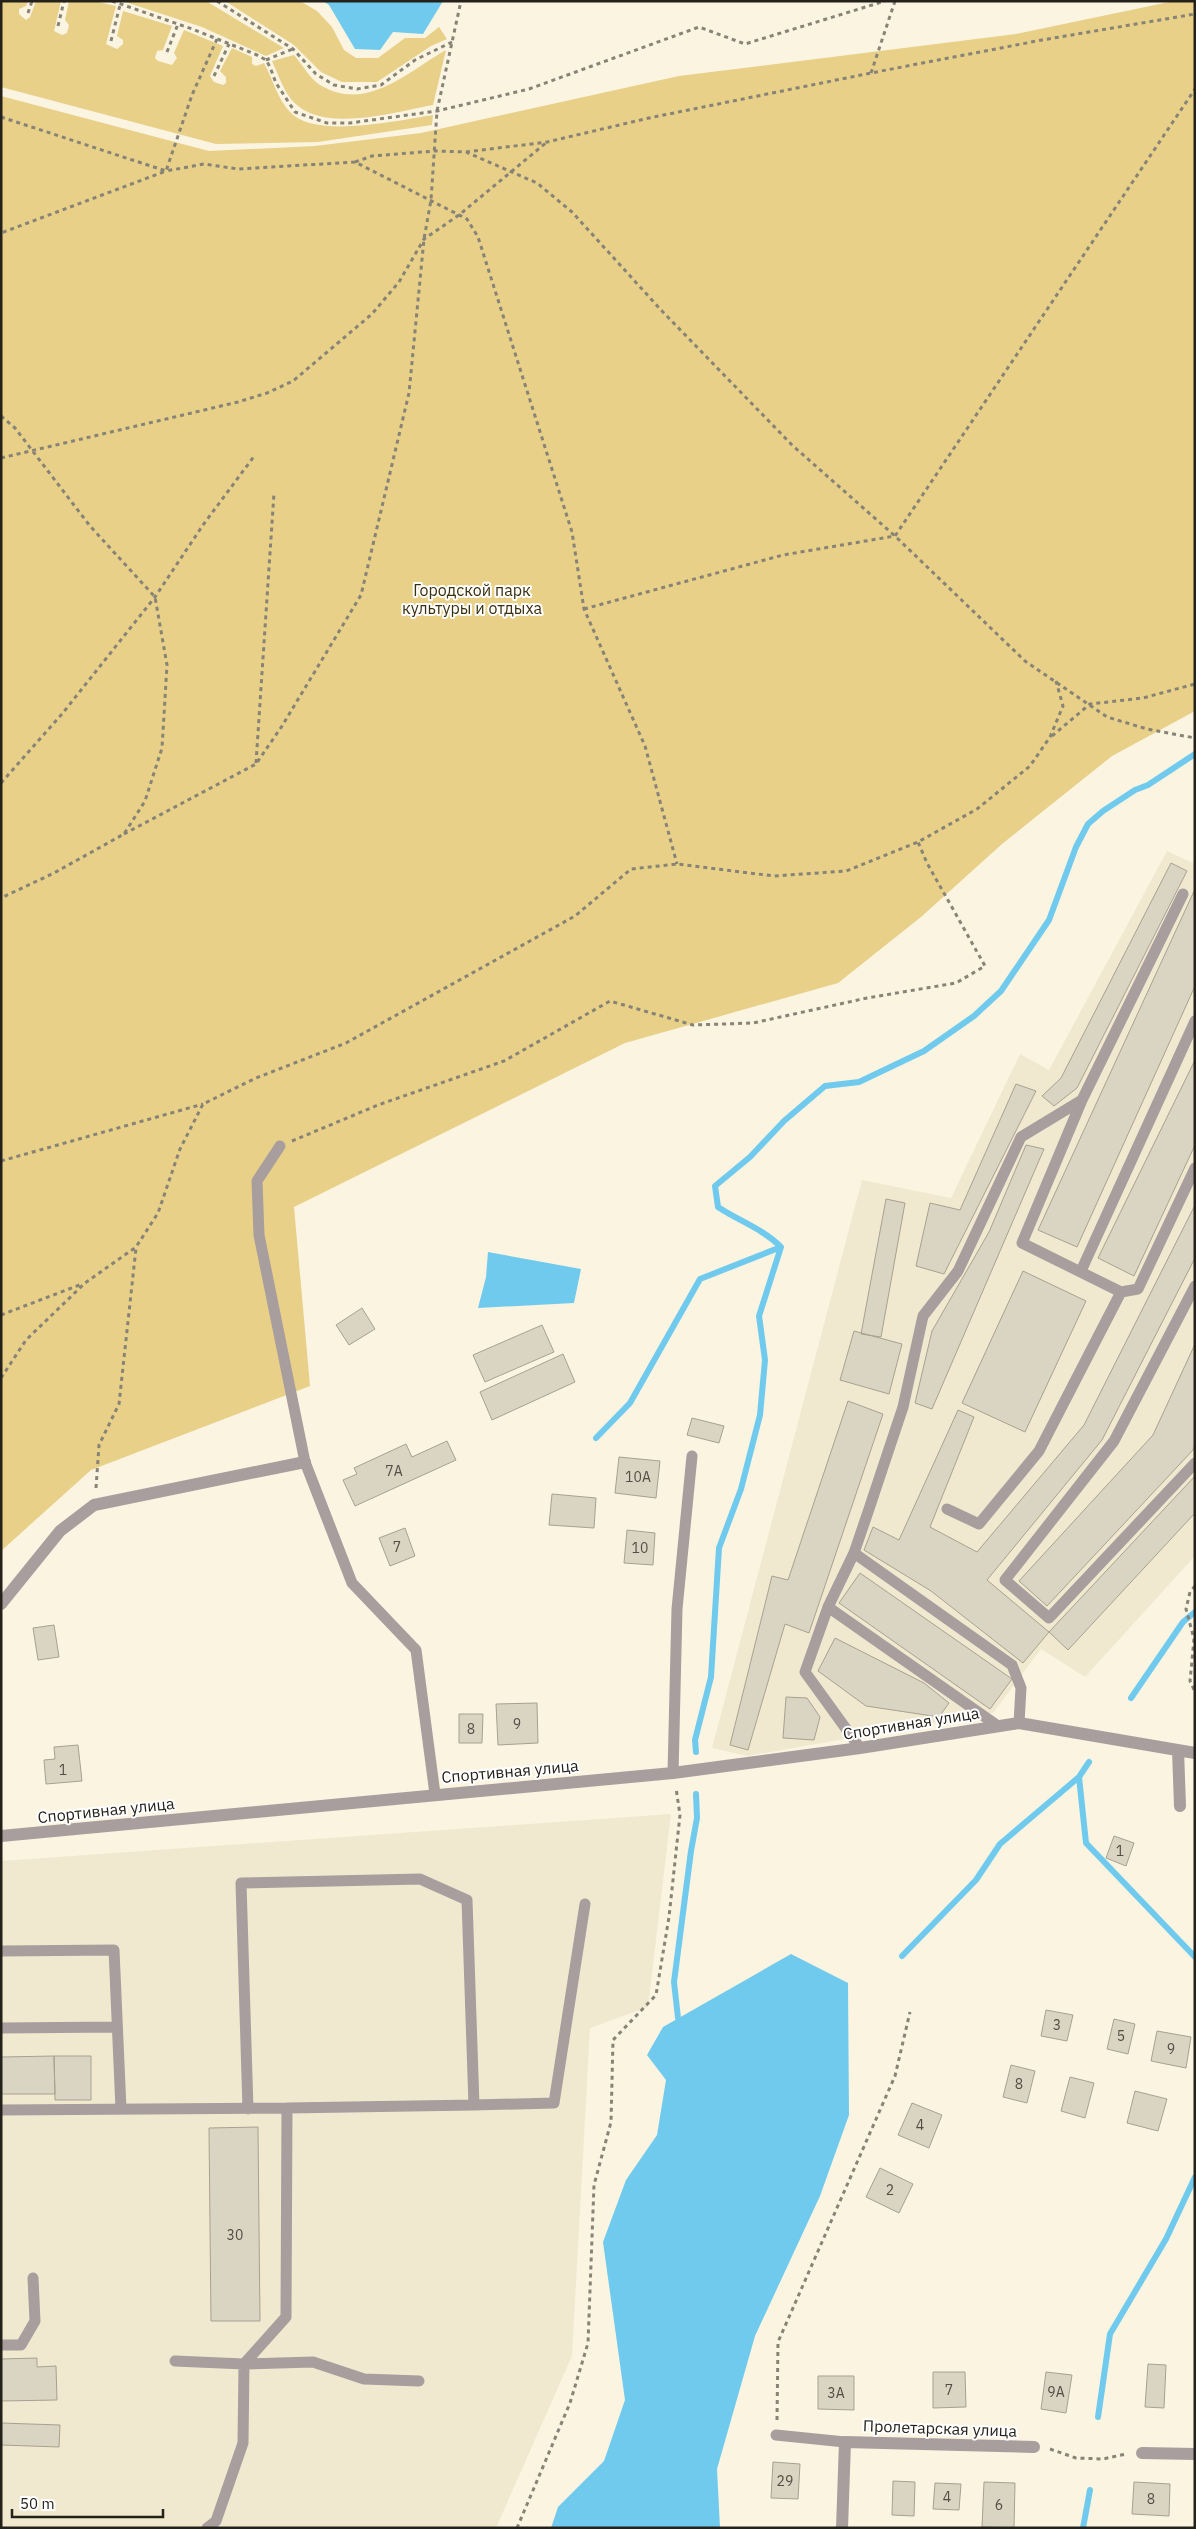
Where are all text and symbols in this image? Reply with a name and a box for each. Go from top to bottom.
park label: Городской парк культуры и отдыха [402,580,543,618]
house number: 7А [385,1462,403,1480]
house number: 10А [625,1468,651,1486]
house number: 7 [393,1538,401,1556]
house number: 10 [632,1539,648,1557]
street label: Спортивная улица [841,1702,981,1744]
house number: 9 [513,1715,521,1733]
house number: 8 [467,1720,475,1738]
street label: Спортивная улица [441,1755,580,1787]
house number: 1 [59,1761,67,1779]
street label: Спортивная улица [37,1793,176,1827]
house number: 1 [1116,1842,1124,1860]
house number: 3 [1053,2016,1061,2034]
house number: 5 [1117,2027,1125,2045]
house number: 9 [1167,2040,1175,2058]
house number: 8 [1015,2075,1023,2093]
house number: 4 [916,2116,924,2134]
house number: 2 [886,2181,894,2199]
house number: 30 [227,2226,243,2244]
house number: 7 [945,2381,953,2399]
house number: 9А [1047,2383,1065,2401]
house number: 3А [827,2384,845,2402]
street label: Пролетарская улица [863,2415,1018,2441]
house number: 29 [777,2472,793,2490]
scale bar [12,2486,164,2518]
house number: 4 [943,2488,951,2506]
house number: 8 [1147,2490,1155,2508]
text: 50 m [20,2494,55,2513]
house number: 6 [995,2496,1003,2514]

